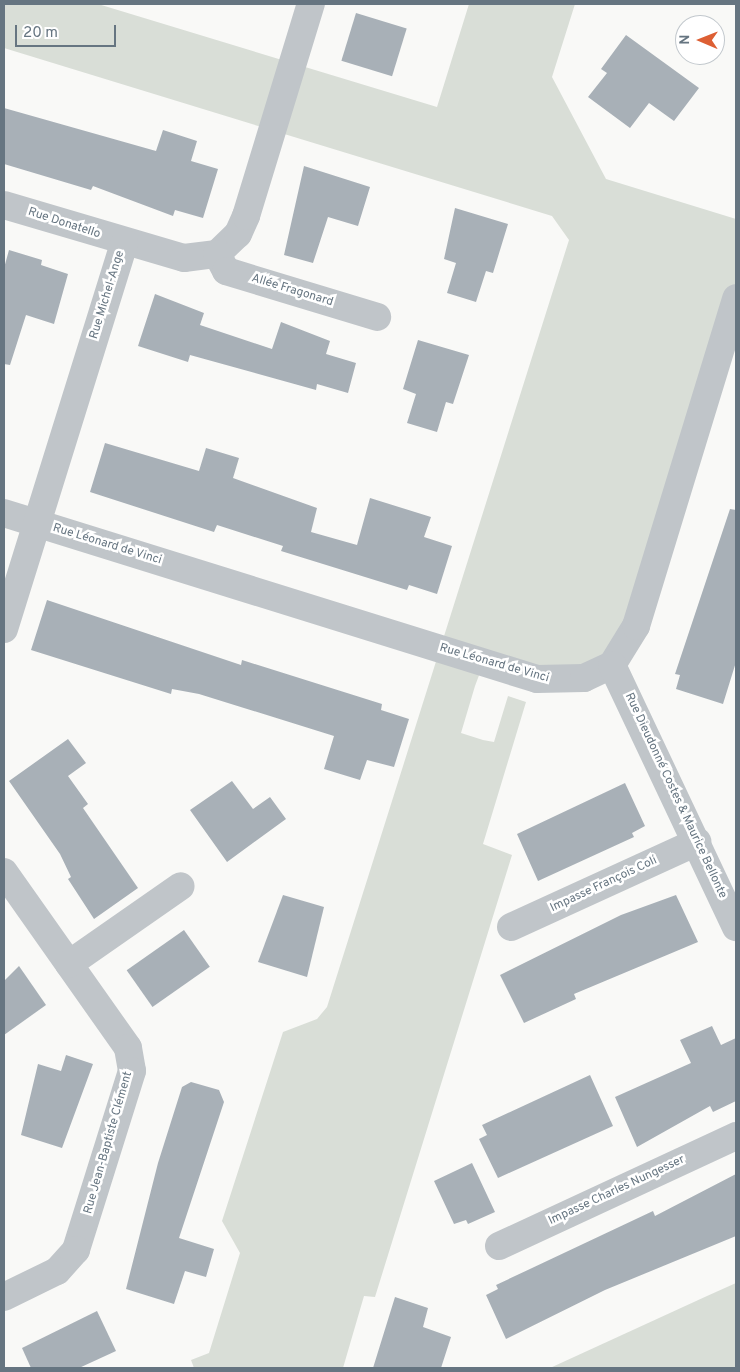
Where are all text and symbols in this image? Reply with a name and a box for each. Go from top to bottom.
scale bar [18,15,119,47]
north arrow [675,15,725,65]
text: 20 m [23,24,58,43]
text: N [677,35,694,45]
street label: Rue Donatello [26,206,102,242]
street label: Rue Michel-Ange [88,249,128,341]
street label: Allée Fragonard [249,272,335,310]
street label: Rue Léonard de Vinci [51,521,163,569]
street label: Rue Léonard de Vinci [437,641,551,687]
street label: Rue Dieudonné Costes & Maurice Bellonte [621,691,729,901]
street label: Impasse François Coli [548,854,660,916]
street label: Rue Jean-Baptiste Clément [82,1070,136,1216]
street label: Impasse Charles Nungesser [547,1153,687,1229]

